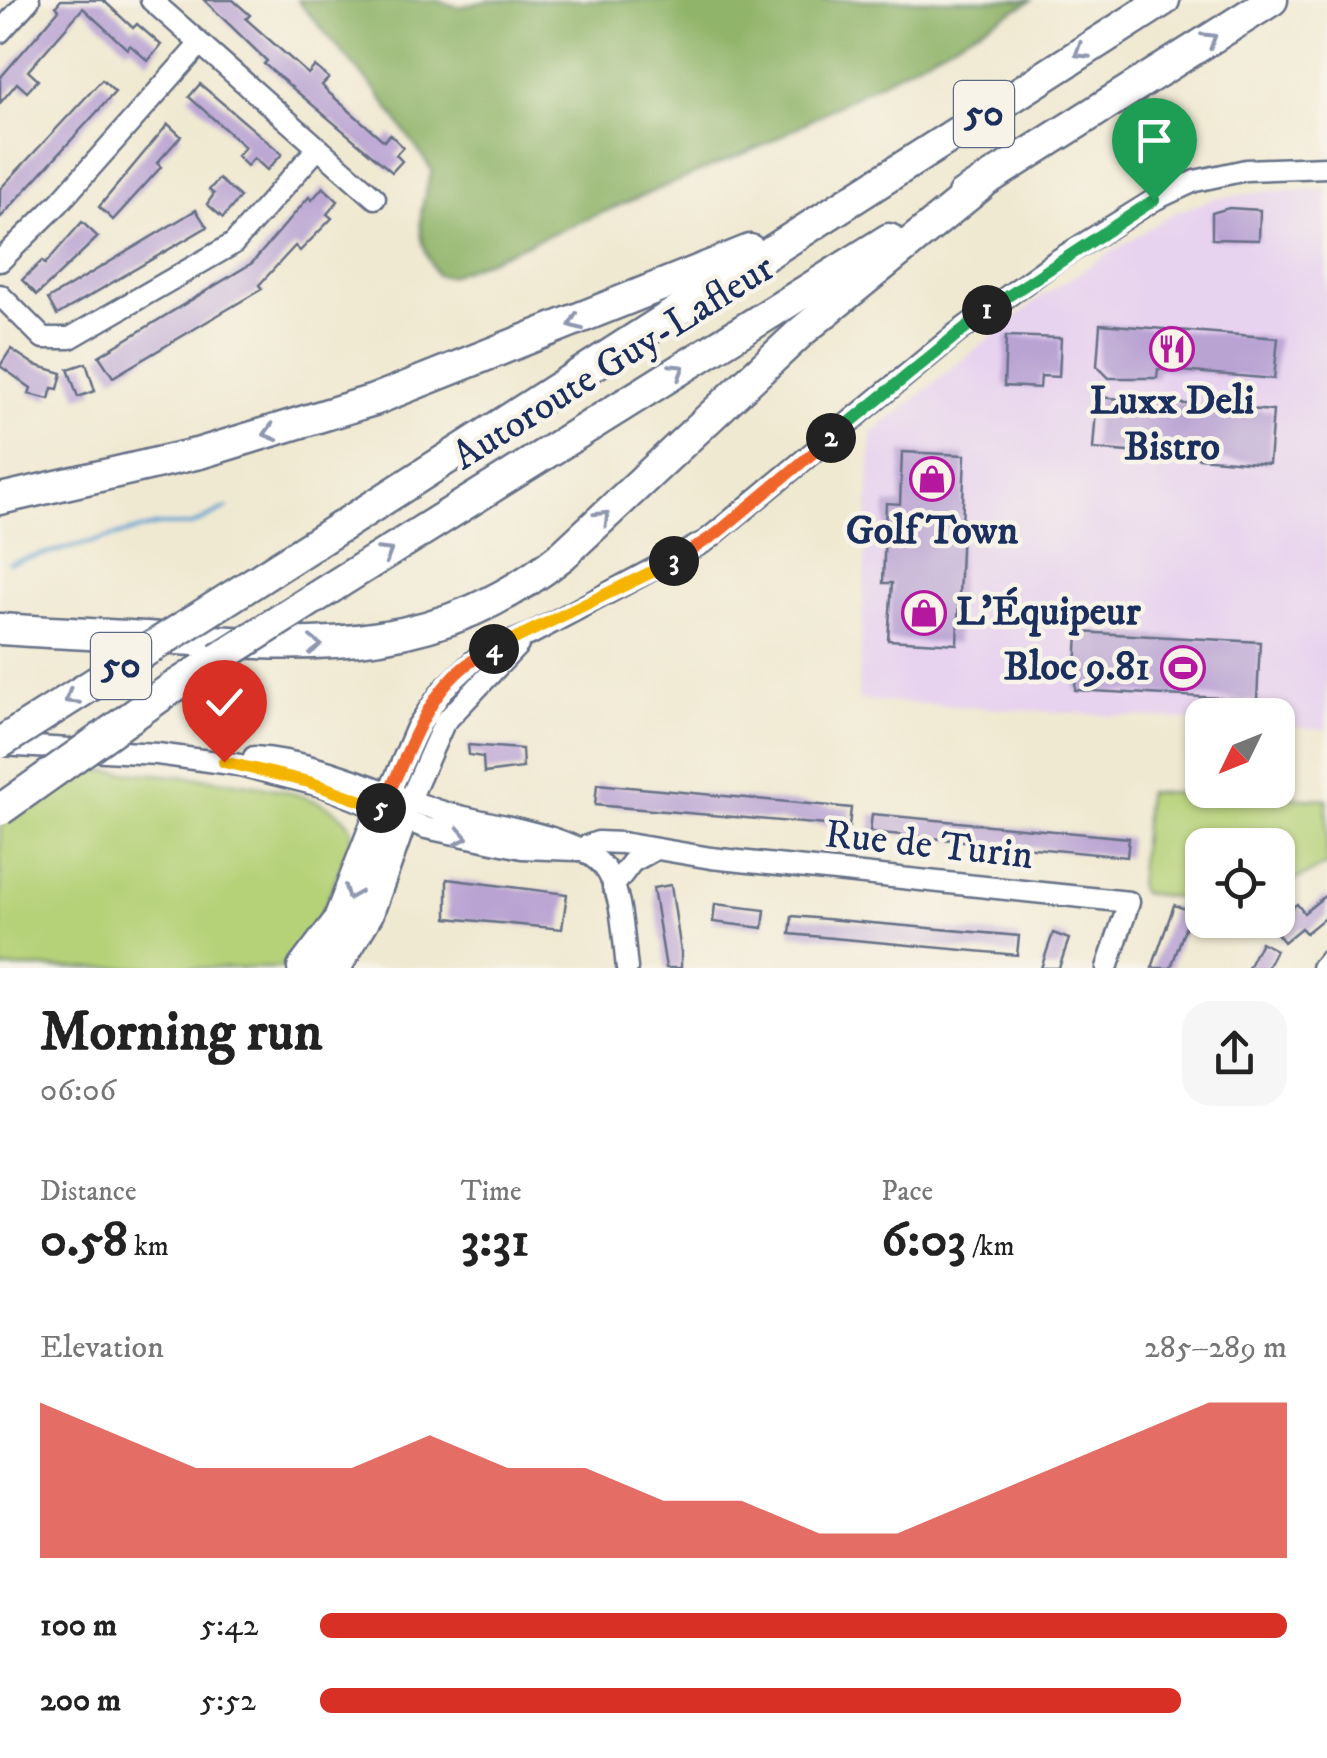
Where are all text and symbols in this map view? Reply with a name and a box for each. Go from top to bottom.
one-way arrow [1199,33,1217,52]
one-way arrow [1074,40,1092,59]
road number: 50 [954,81,1014,147]
pin [1112,98,1197,201]
icon: arrive [1127,113,1182,168]
street label: Autoroute Guy-Lafleur [444,244,784,482]
pin: 1 [962,285,1012,335]
text: 1 [982,292,992,327]
one-way arrow [567,311,585,331]
restaurant icon: Luxx Deli Bistro [1149,326,1195,372]
one-way arrow [667,363,685,382]
place label: Luxx Deli Bistro [1090,377,1254,473]
pin: 2 [806,413,856,463]
text: 2 [824,420,838,455]
one-way arrow [262,421,279,442]
shop icon: Golf Town [909,456,955,502]
place label: Golf Town [846,507,1018,557]
one-way arrow [592,511,610,529]
pin: 3 [649,536,699,586]
text: 3 [669,543,679,578]
one-way arrow [375,546,393,565]
place label: L'Équipeur [956,586,1142,638]
shop icon: L'Équipeur [901,590,947,636]
pin: 4 [469,624,519,674]
text: 4 [486,631,502,666]
road number: 50 [91,633,151,699]
one-way arrow [308,634,323,656]
place label: Bloc 9.81 [1004,643,1150,693]
sports icon: Bloc 9.81 [1160,645,1206,691]
pin [182,660,267,763]
icon: check [197,675,252,730]
one-way arrow [64,686,82,705]
north arrow [1185,698,1295,808]
map controls [1185,698,1295,938]
pin: 5 [356,783,406,833]
text: 5 [374,790,388,825]
street label: Rue de Turin [823,810,1036,882]
one-way arrow [452,825,469,846]
button: locate [1185,828,1295,938]
one-way arrow [342,883,362,901]
text: Morning run [40,999,322,1068]
button: share [1182,1001,1287,1106]
text: 06:06 [40,1071,116,1111]
text: Distance [40,1174,136,1209]
text: Time [461,1174,521,1209]
text: Pace [881,1174,933,1209]
text: 0.58 [40,1209,128,1272]
text: 3:31 [461,1209,529,1272]
text: 6:03 [881,1209,966,1272]
text: km [128,1229,169,1264]
text: /km [966,1229,1015,1264]
text: Elevation [40,1328,164,1368]
text: 285–289 m [1144,1328,1287,1368]
text: 100 m [40,1606,117,1646]
text: 5:42 [200,1606,258,1646]
text: 200 m [40,1681,121,1721]
text: 5:52 [200,1681,256,1721]

